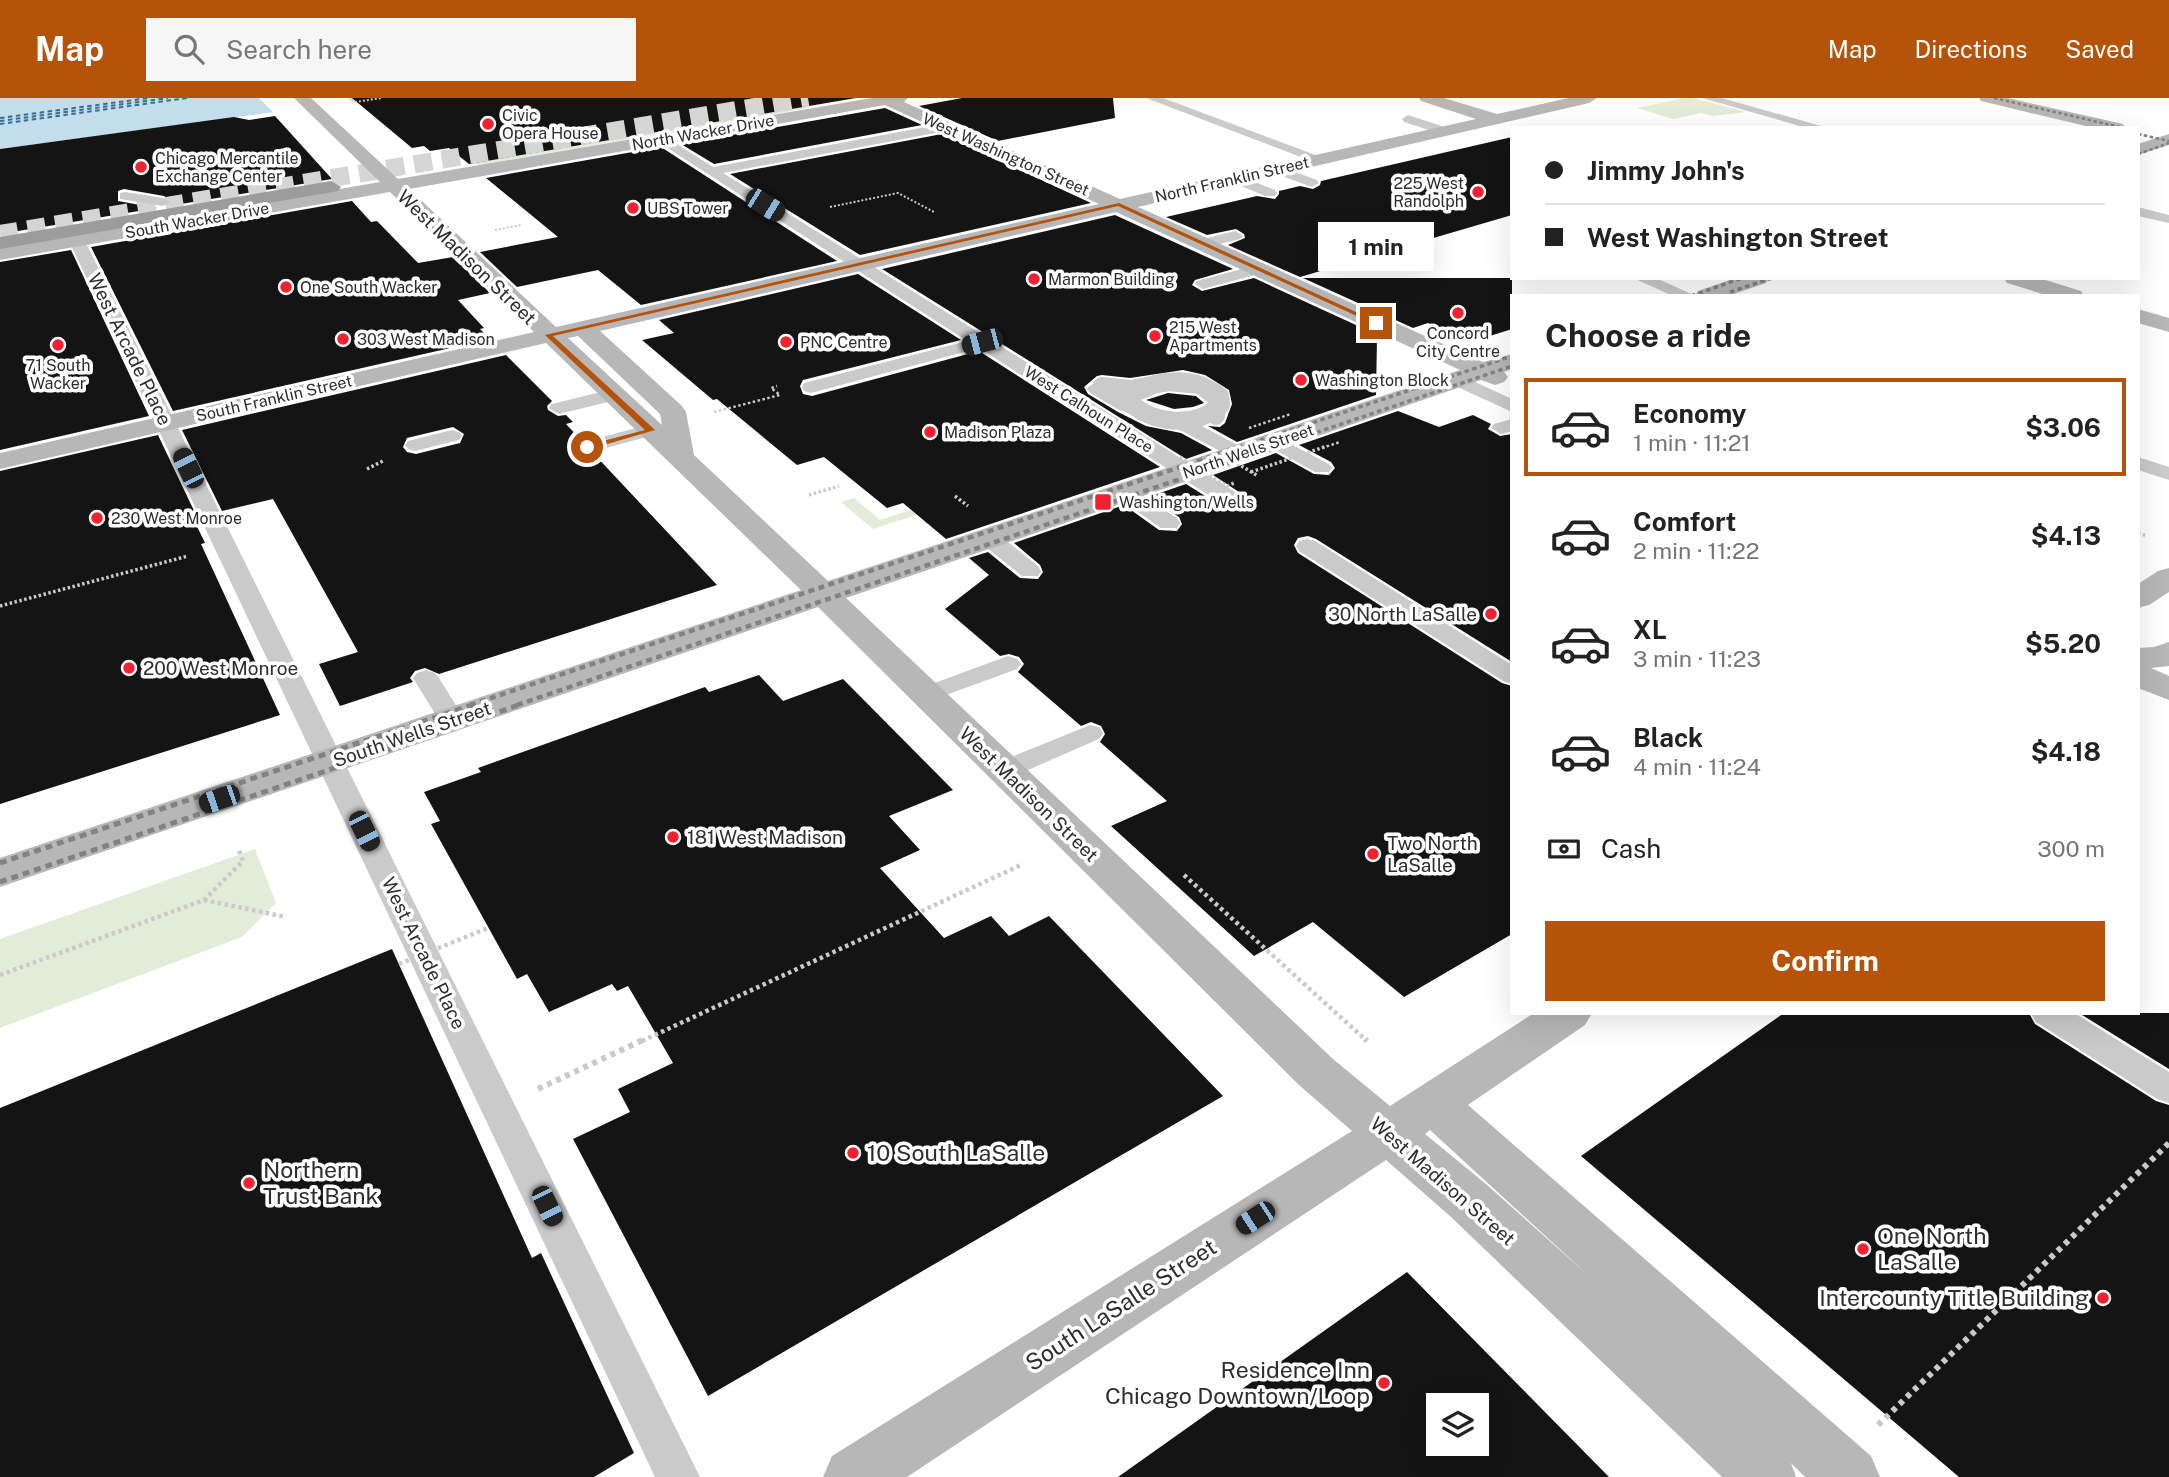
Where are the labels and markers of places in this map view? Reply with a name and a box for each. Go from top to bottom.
place label: Civic Opera House [502,106,599,143]
marker: Civic Opera House [480,116,496,132]
place label: Chicago Mercantile Exchange Center [155,149,299,186]
marker: Chicago Mercantile Exchange Center [133,159,149,175]
place label: 225 West Randolph [1393,174,1464,211]
marker: 225 West Randolph [1470,184,1486,200]
place label: UBS Tower [647,199,729,218]
marker: UBS Tower [625,200,641,216]
place label: Marmon Building [1048,270,1175,289]
marker: Marmon Building [1026,271,1042,287]
place label: One South Wacker [300,278,438,297]
marker: One South Wacker [278,279,294,295]
marker: Concord City Centre [1450,305,1466,321]
place label: 215 West Apartments [1169,318,1257,355]
place label: Concord City Centre [1416,324,1500,361]
marker: 215 West Apartments [1147,328,1163,344]
place label: 303 West Madison [357,330,495,349]
marker: 303 West Madison [335,331,351,347]
place label: PNC Centre [800,333,888,352]
marker: PNC Centre [778,334,794,350]
marker: 71 South Wacker [50,337,66,353]
place label: 71 South Wacker [26,356,90,393]
place label: Washington Block [1315,371,1449,390]
marker: Washington Block [1293,372,1309,388]
place label: Madison Plaza [944,423,1051,442]
marker: Madison Plaza [922,424,938,440]
marker: Washington/Wells [1093,492,1113,512]
place label: Washington/Wells [1119,493,1254,512]
place label: 230 West Monroe [111,509,242,528]
marker: 230 West Monroe [89,510,105,526]
place label: 30 North LaSalle [1328,603,1477,625]
marker: 30 North LaSalle [1483,606,1499,622]
place label: 200 West Monroe [143,657,298,679]
marker: 200 West Monroe [121,660,137,676]
place label: 181 West Madison [687,826,843,848]
marker: 181 West Madison [665,829,681,845]
place label: Two North LaSalle [1387,832,1478,876]
marker: Two North LaSalle [1365,846,1381,862]
place label: 10 South LaSalle [867,1139,1045,1166]
marker: 10 South LaSalle [845,1145,861,1161]
place label: Northern Trust Bank [263,1156,379,1209]
marker: Northern Trust Bank [241,1175,257,1191]
place label: One North LaSalle [1877,1222,1987,1275]
marker: One North LaSalle [1855,1241,1871,1257]
place label: Intercounty Title Building [1819,1284,2089,1311]
marker: Intercounty Title Building [2095,1290,2111,1306]
place label: Residence Inn Chicago Downtown/Loop [1105,1356,1370,1409]
marker: Residence Inn Chicago Downtown/Loop [1376,1375,1392,1391]

